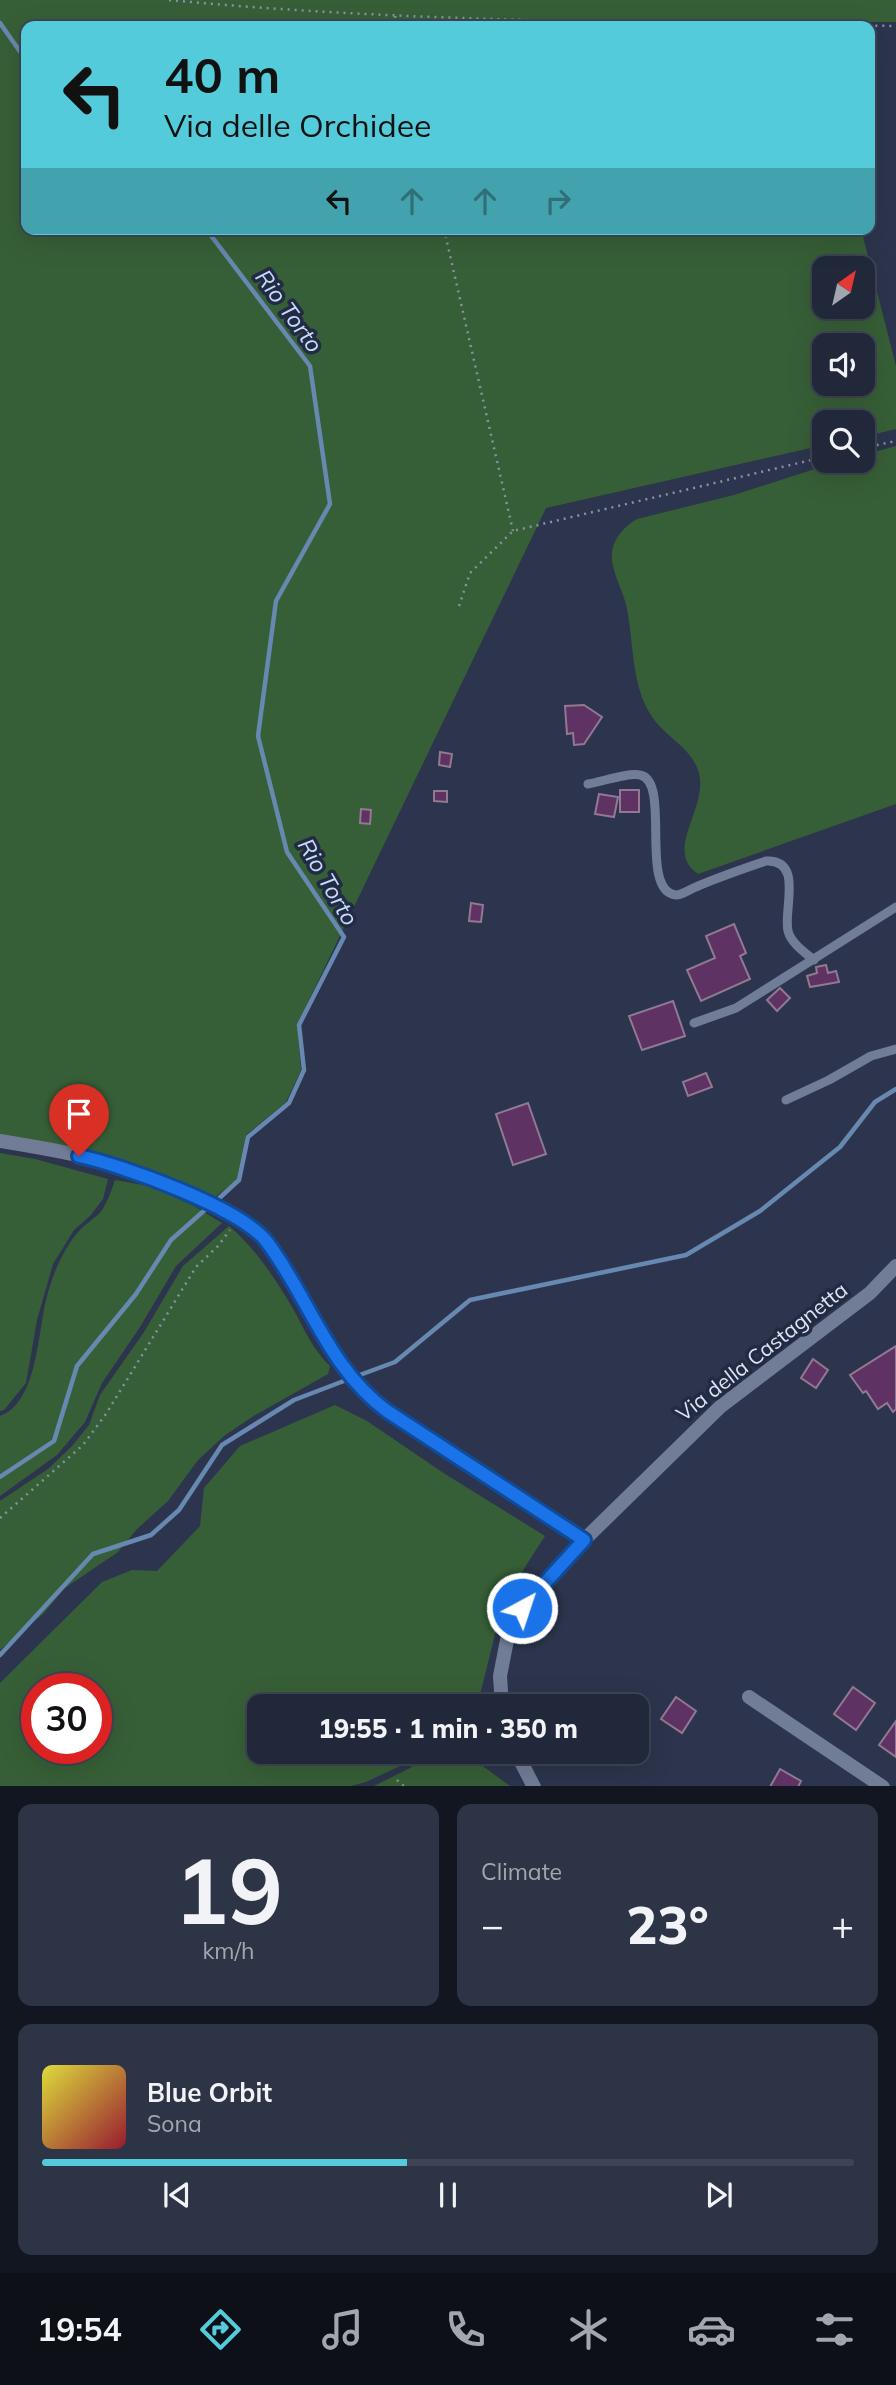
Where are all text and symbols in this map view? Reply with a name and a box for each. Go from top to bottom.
text: 40 m [164,44,280,105]
icon: left [49,49,140,140]
text: Via delle Orchidee [164,105,431,145]
icon: left [320,182,358,220]
icon: ahead [393,182,431,220]
icon: ahead [466,182,504,220]
icon: right [539,182,577,220]
north arrow [812,256,875,318]
map controls [812,256,875,473]
water label: Rio Torto [250,263,329,358]
button: sound [812,333,875,396]
button: search [812,410,875,473]
water label: Rio Torto [292,833,365,930]
pin [49,1084,109,1156]
icon: arrive [60,1095,98,1133]
street label: Via della Castagnetta [671,1276,852,1426]
position arrow [485,1571,559,1645]
speed limit sign: 30 [21,1673,112,1764]
text: 19:55 · 1 min · 350 m [318,1712,578,1745]
text: 19 [174,1833,283,1947]
text: Climate [481,1857,562,1886]
text: 23° [626,1892,709,1957]
text: − [481,1901,504,1949]
text: + [831,1901,854,1949]
text: km/h [202,1936,255,1965]
text: Blue Orbit [147,2076,272,2109]
text: Sona [147,2109,202,2138]
icon: previous [158,2176,196,2214]
icon: pause [429,2176,467,2214]
icon: next [700,2176,738,2214]
icon: directions [196,2305,245,2354]
icon: music [318,2305,367,2354]
icon: phone [441,2305,490,2354]
icon: climate [564,2305,613,2354]
icon: car [687,2305,736,2354]
icon: filters [810,2305,859,2354]
text: 19:54 [37,2309,122,2349]

